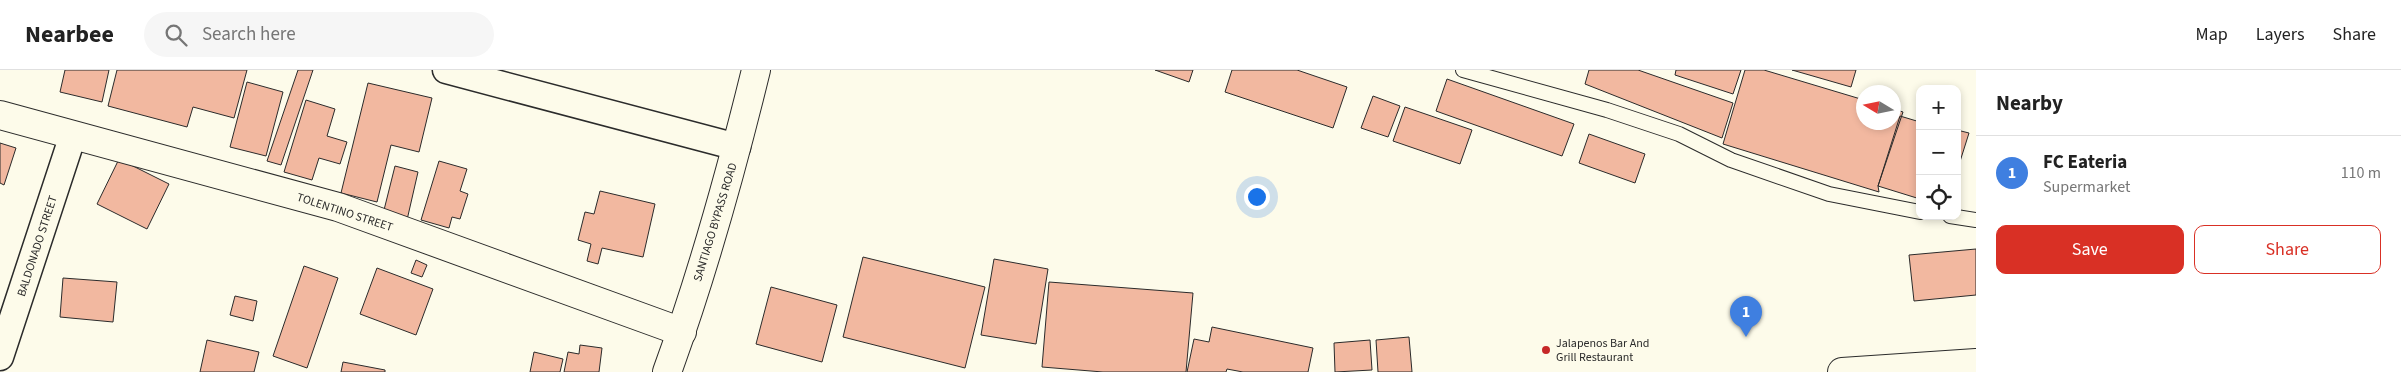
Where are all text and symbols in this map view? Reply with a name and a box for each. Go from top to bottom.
search box [144,12,494,57]
text: Nearbee [25,17,114,52]
icon: search [162,21,190,49]
text: Search here [202,21,296,48]
text: Map [2196,22,2228,47]
text: Layers [2256,22,2305,47]
text: Share [2333,22,2376,47]
north arrow [1856,85,1901,130]
map controls [1916,85,1961,220]
button: + [1916,85,1961,130]
text: Nearby [1996,88,2063,118]
button: − [1916,130,1961,175]
text: FC Eateria [2043,149,2127,176]
street label: SANTIAGO BYPASS ROAD [689,161,742,284]
text: 1 [2008,162,2016,184]
text: 110 m [2341,162,2381,184]
button: locate [1916,175,1961,220]
text: Supermarket [2043,176,2130,198]
your location [1244,184,1270,210]
street label: TOLENTINO STREET [295,189,396,236]
street label: BALDONADO STREET [13,193,62,299]
button: Save [1996,225,2184,274]
button: Share [2194,225,2381,274]
pin: 1 [1730,296,1762,337]
place label: Jalapenos Bar And Grill Restaurant [1556,335,1649,366]
marker: Jalapenos Bar And Grill Restaurant [1540,344,1552,356]

